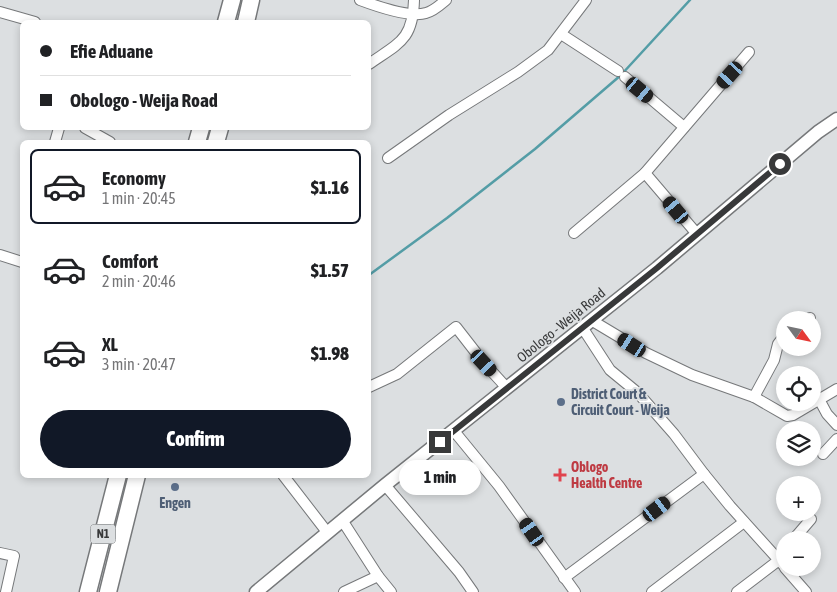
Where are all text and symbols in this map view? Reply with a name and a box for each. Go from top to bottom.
text: Efie Aduane [70,40,153,62]
car [714,59,745,91]
car [623,75,656,105]
text: Obologo - Weija Road [70,89,218,111]
route start [769,153,791,175]
icon: car [42,164,87,209]
text: Economy [102,167,166,189]
text: $1.16 [311,176,349,198]
text: 1 min · 20:45 [102,189,176,207]
car [660,194,691,226]
icon: car [42,247,87,292]
text: Comfort [102,250,158,272]
text: $1.57 [311,259,349,281]
text: 2 min · 20:46 [102,272,176,290]
street label: Obologo - Weija Road [514,285,608,365]
north arrow [776,311,821,356]
map controls [776,311,821,576]
icon: car [42,330,87,375]
car [615,331,648,359]
text: XL [102,333,118,355]
text: $1.98 [311,342,349,364]
car [468,347,499,379]
text: 3 min · 20:47 [102,355,176,373]
button: locate [776,366,821,411]
place label: District Court & Circuit Court - Weija [571,386,670,418]
marker: District Court & Circuit Court - Weija [555,396,567,408]
button: Confirm [40,410,351,468]
button: layers [776,421,821,466]
route end [429,431,451,453]
place label: Oblogo Health Centre [571,459,642,491]
callout: 1 min [399,460,481,494]
text: 1 min [424,468,456,486]
marker: Oblogo Health Centre [553,468,567,482]
button: + [776,476,821,521]
marker: Engen [169,481,181,493]
car [640,494,673,524]
place label: Engen [159,495,191,511]
car [517,515,546,549]
road number: N1 [90,524,116,544]
button: − [776,531,821,576]

